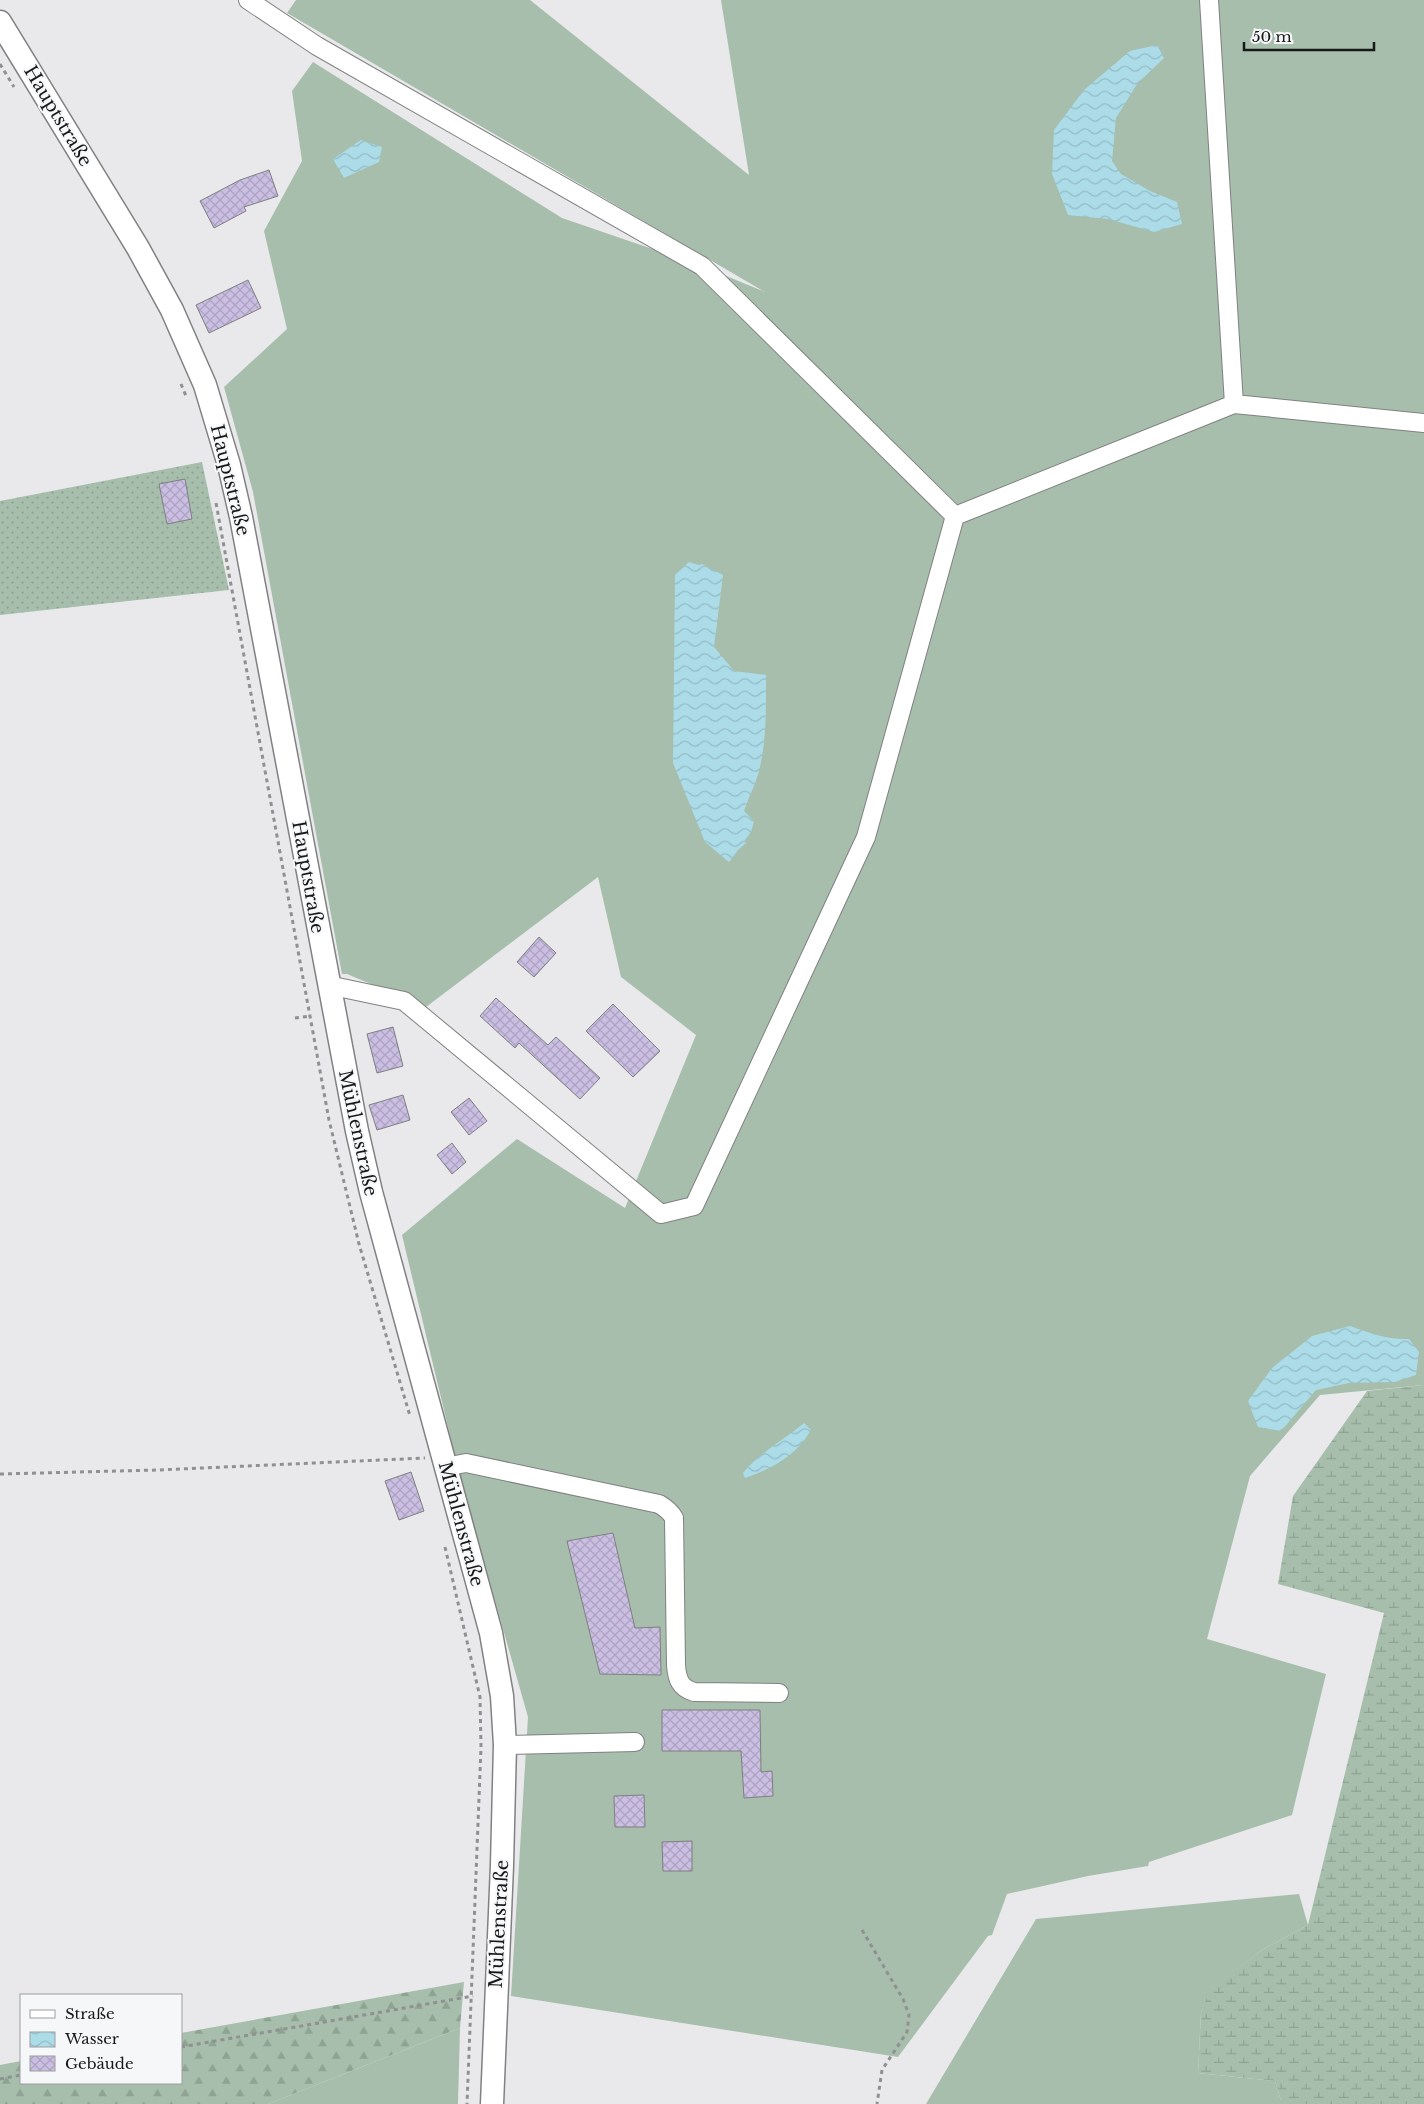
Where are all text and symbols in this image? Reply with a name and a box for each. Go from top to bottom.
scale bar [1244,20,1374,52]
text: 50 m [1252,27,1292,46]
street label: Hauptstraße [19,62,97,170]
street label: Hauptstraße [206,422,254,538]
street label: Hauptstraße [287,819,329,935]
street label: Mühlenstraße [334,1068,382,1198]
street label: Mühlenstraße [434,1459,488,1589]
street label: Mühlenstraße [485,1859,513,1989]
legend [20,1994,182,2084]
text: Straße [65,2004,115,2023]
text: Wasser [64,2029,120,2048]
text: Gebäude [65,2054,134,2073]

